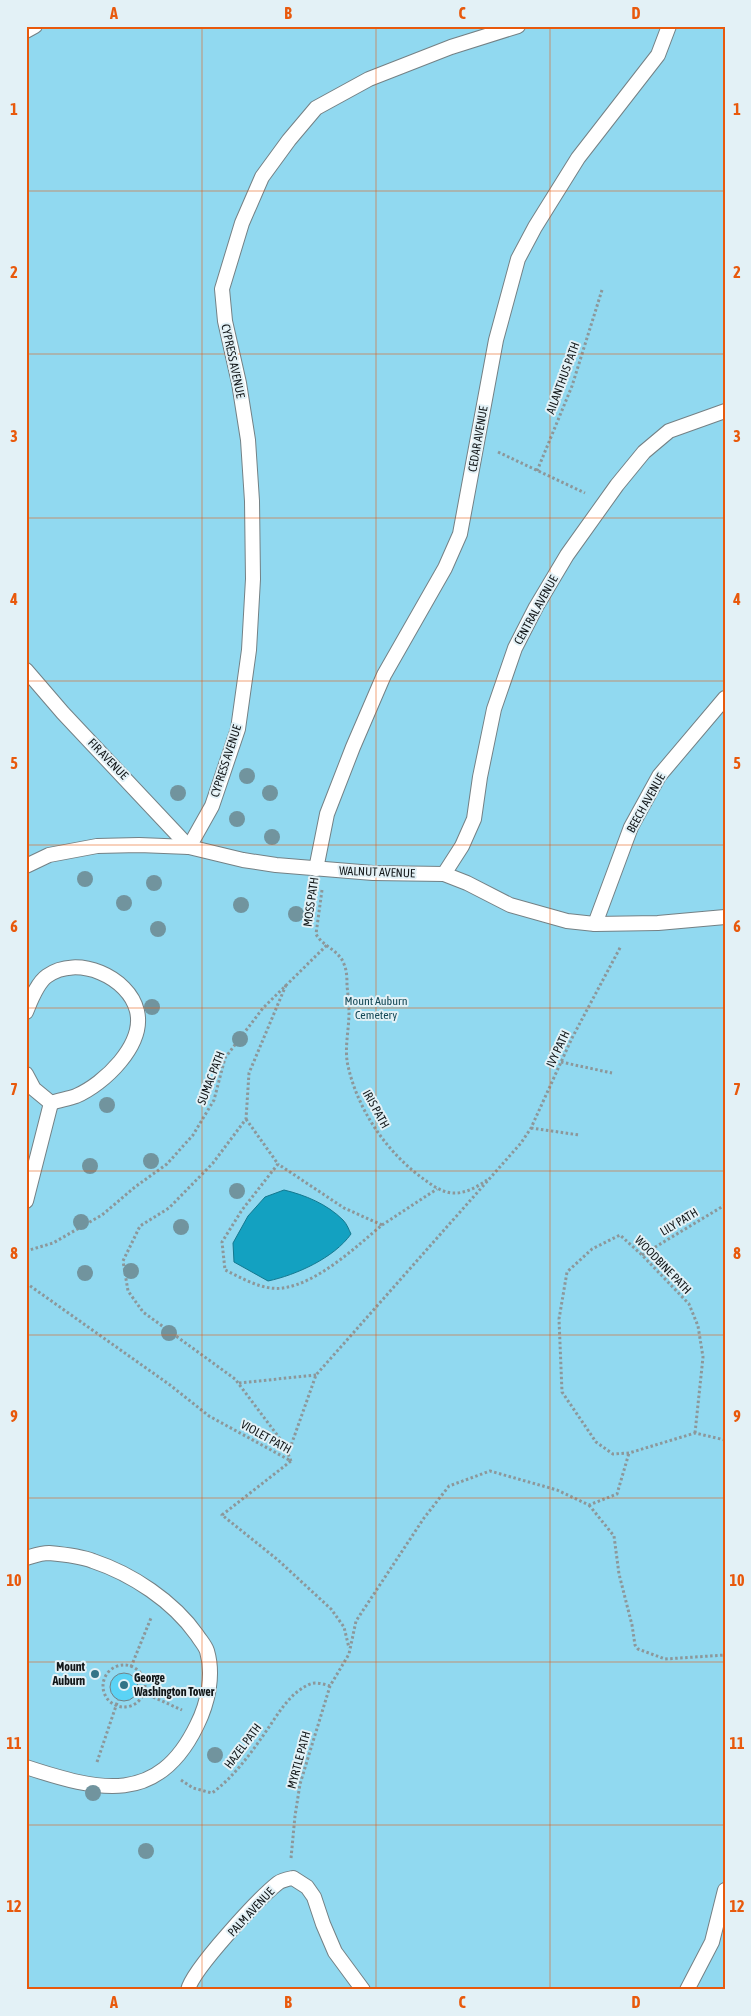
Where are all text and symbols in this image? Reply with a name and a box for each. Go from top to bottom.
text: A [109,4,118,22]
text: B [284,4,292,22]
text: C [458,4,466,22]
text: D [632,4,641,22]
text: 1 [10,100,18,118]
text: 1 [733,100,741,118]
text: 2 [10,263,18,281]
text: 2 [733,263,741,281]
street label: CYPRESS AVENUE [218,323,248,399]
street label: AILANTHUS PATH [543,340,583,416]
street label: CEDAR AVENUE [465,405,491,473]
text: 3 [10,427,18,445]
text: 3 [733,427,741,445]
street label: CENTRAL AVENUE [511,573,561,647]
text: 4 [9,590,18,608]
text: 4 [732,590,741,608]
street label: CYPRESS AVENUE [208,723,244,799]
street label: FIR AVENUE [85,736,131,782]
text: 5 [10,754,18,772]
text: 5 [733,754,741,772]
street label: BEECH AVENUE [624,771,668,835]
street label: WALNUT AVENUE [339,864,415,880]
street label: MOSS PATH [301,876,321,928]
text: 6 [10,917,18,935]
text: 6 [733,917,741,935]
park label: Mount Auburn Cemetery [345,994,407,1022]
street label: IVY PATH [543,1028,573,1070]
street label: SUMAC PATH [194,1049,228,1107]
text: 7 [10,1080,18,1098]
text: 7 [733,1080,741,1098]
street label: IRIS PATH [360,1087,392,1131]
street label: LILY PATH [658,1205,700,1239]
street label: WOODBINE PATH [632,1233,694,1297]
text: 8 [10,1244,18,1262]
text: 8 [733,1244,741,1262]
text: 9 [10,1407,18,1425]
text: 9 [733,1407,741,1425]
street label: VIOLET PATH [238,1417,294,1457]
text: 10 [6,1571,22,1589]
text: 10 [729,1571,745,1589]
place label: Mount Auburn [51,1660,86,1688]
marker: Mount Auburn [89,1668,101,1680]
place label: George Washington Tower [133,1671,215,1699]
marker: George Washington Tower [118,1679,130,1691]
street label: HAZEL PATH [222,1721,264,1771]
street label: MYRTLE PATH [285,1730,313,1790]
text: 11 [6,1734,22,1752]
text: 11 [729,1734,745,1752]
street label: PALM AVENUE [225,1885,277,1939]
text: 12 [6,1897,22,1915]
text: 12 [729,1897,745,1915]
text: A [109,1993,118,2011]
text: B [284,1993,292,2011]
text: C [458,1993,466,2011]
text: D [632,1993,641,2011]

